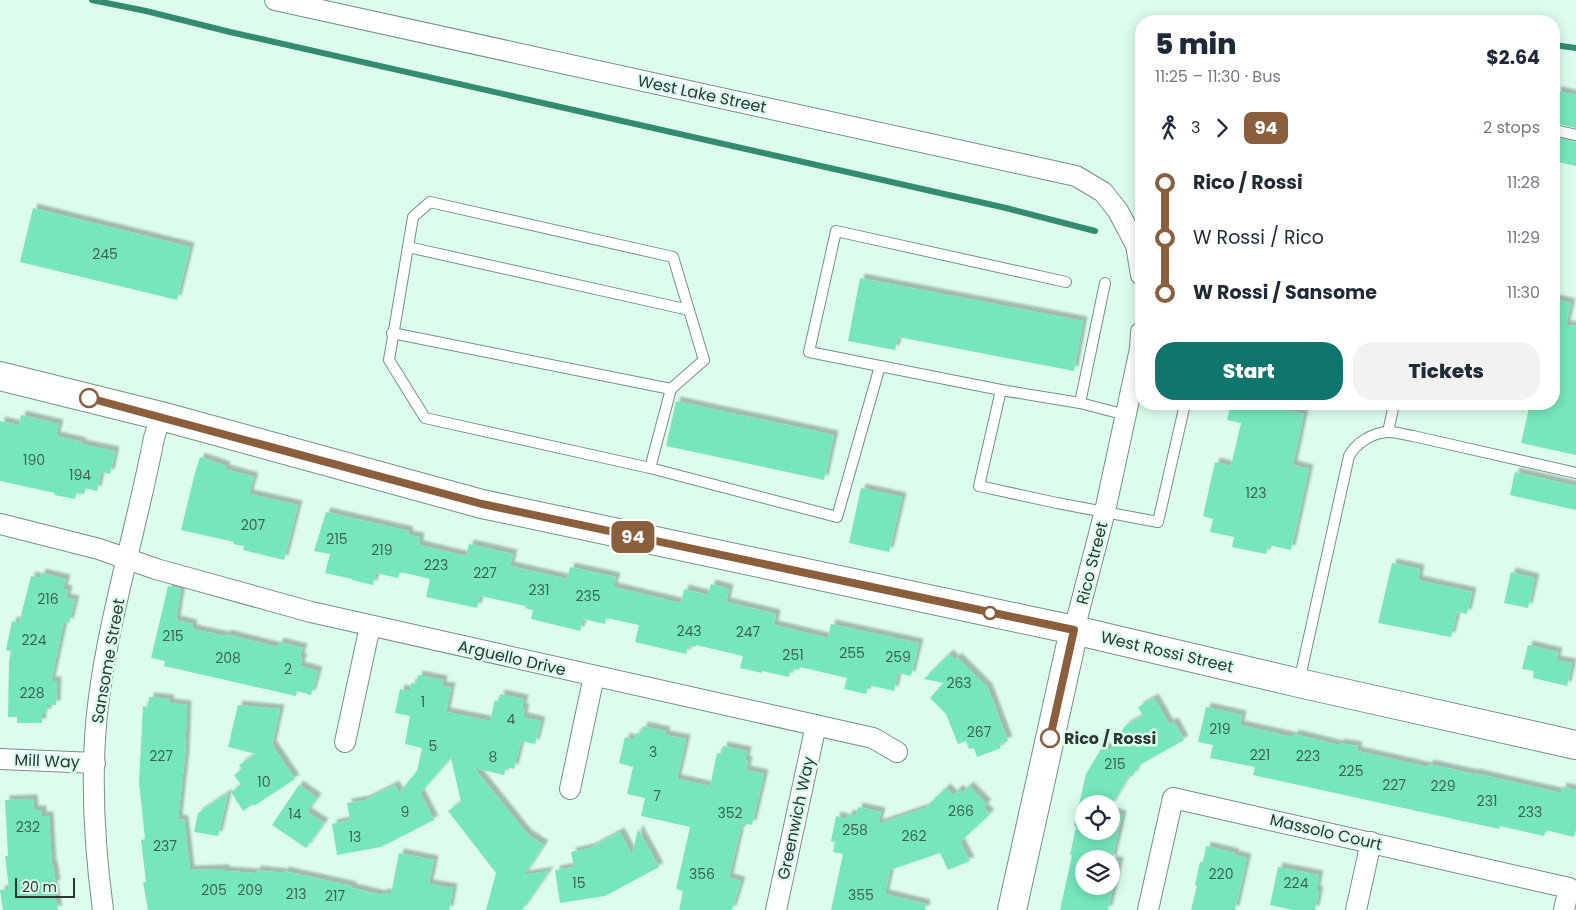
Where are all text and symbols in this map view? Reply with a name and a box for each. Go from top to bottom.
text: 5 min [1155,25,1236,64]
text: $2.64 [1486,44,1540,71]
text: 11:25 – 11:30 · Bus [1155,65,1281,88]
street label: West Lake Street [636,69,769,119]
icon: walk [1155,114,1183,142]
icon: forward [1208,114,1236,142]
text: 94 [1254,115,1278,140]
text: 3 [1191,116,1200,139]
text: 2 stops [1483,116,1540,139]
text: Rico / Rossi [1193,169,1303,196]
text: 11:28 [1507,171,1540,194]
text: W Rossi / Rico [1193,224,1324,251]
text: 11:29 [1507,226,1540,249]
house number: 245 [92,244,118,264]
text: W Rossi / Sansome [1193,279,1377,306]
text: 11:30 [1507,281,1540,304]
button: Start [1155,342,1343,400]
button: Tickets [1353,342,1540,400]
unlabelled marker [79,388,99,408]
house number: 190 [23,450,45,470]
house number: 194 [69,465,91,485]
house number: 123 [1246,483,1266,503]
house number: 207 [241,515,266,535]
street label: Rico Street [1071,519,1113,607]
line badge: 94 [610,521,656,553]
text: 94 [621,524,645,549]
house number: 215 [326,529,348,549]
house number: 219 [371,540,393,560]
house number: 223 [424,555,448,575]
house number: 227 [473,563,497,583]
house number: 231 [529,580,549,600]
house number: 235 [575,586,601,606]
house number: 216 [37,589,59,609]
street label: Sansome Street [86,597,130,725]
unlabelled marker [983,606,997,620]
house number: 243 [676,621,702,641]
house number: 247 [736,622,761,642]
house number: 215 [162,626,184,646]
street label: West Rossi Street [1098,626,1236,679]
house number: 224 [22,630,47,650]
street label: Arguello Drive [456,634,568,682]
house number: 255 [839,643,865,663]
house number: 251 [782,645,804,665]
house number: 259 [885,647,911,667]
house number: 208 [215,648,241,668]
house number: 2 [284,659,292,679]
house number: 263 [946,673,972,693]
house number: 228 [20,683,45,703]
house number: 1 [421,692,425,712]
house number: 4 [507,709,516,729]
house number: 219 [1209,719,1231,739]
house number: 267 [967,722,992,742]
place label: Rico / Rossi [1064,727,1156,750]
marker: Rico / Rossi [1040,728,1060,748]
house number: 5 [429,736,437,756]
house number: 3 [649,742,657,762]
house number: 221 [1250,745,1270,765]
house number: 227 [149,746,173,766]
house number: 223 [1296,746,1320,766]
house number: 8 [489,747,498,767]
street label: Mill Way [14,748,80,774]
street label: Greenwich Way [772,754,820,882]
house number: 215 [1104,754,1126,774]
house number: 225 [1339,761,1363,781]
house number: 10 [257,772,271,792]
house number: 227 [1382,775,1406,795]
house number: 229 [1431,776,1455,796]
house number: 7 [653,786,661,806]
house number: 231 [1477,791,1497,811]
map controls [1075,795,1120,895]
button: locate [1075,795,1120,840]
house number: 266 [948,801,974,821]
house number: 9 [401,802,409,822]
house number: 233 [1518,802,1542,822]
house number: 352 [717,803,743,823]
house number: 14 [288,804,302,824]
street label: Massolo Court [1268,808,1385,856]
house number: 232 [16,817,40,837]
house number: 258 [842,820,868,840]
house number: 262 [902,826,927,846]
house number: 13 [349,827,361,847]
house number: 237 [153,836,177,856]
button: layers [1075,850,1120,895]
house number: 356 [689,864,715,884]
house number: 220 [1209,864,1233,884]
house number: 15 [572,873,586,893]
house number: 224 [1284,873,1309,893]
scale bar [15,875,75,898]
text: 20 m [22,877,57,897]
house number: 205 [201,880,227,900]
house number: 209 [237,880,263,900]
house number: 213 [286,884,306,904]
house number: 355 [848,885,874,905]
house number: 217 [325,886,345,906]

